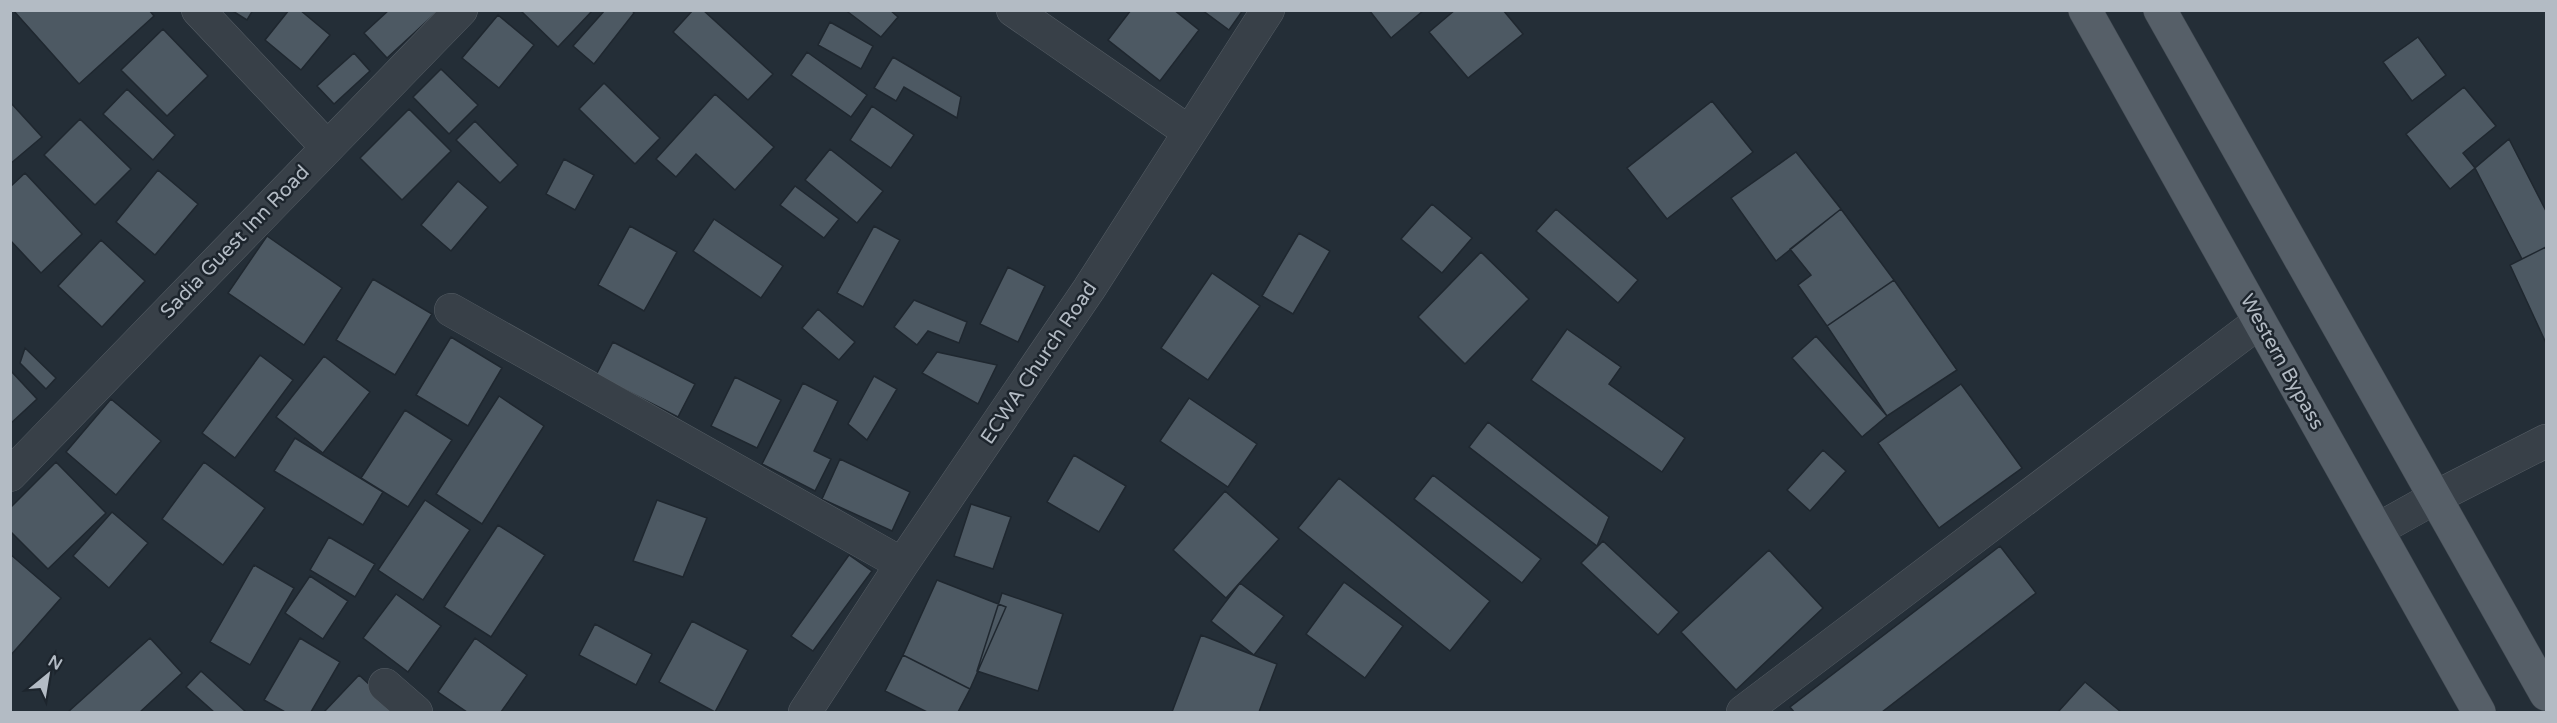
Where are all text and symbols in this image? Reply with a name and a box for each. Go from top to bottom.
street label: Sadia Guest Inn Road [156,160,314,324]
street label: ECWA Church Road [976,277,1102,449]
street label: Western Bypass [2235,290,2329,434]
north arrow [18,645,78,705]
text: N [44,651,66,675]

